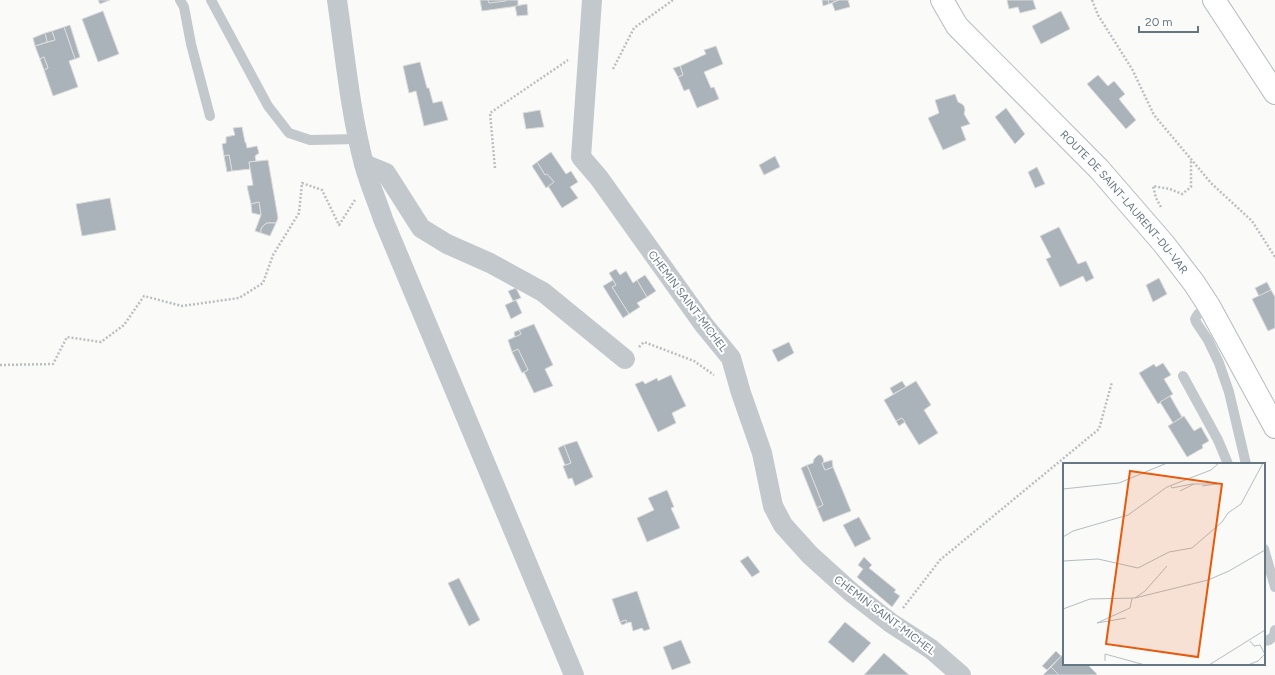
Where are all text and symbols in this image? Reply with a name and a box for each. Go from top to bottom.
scale bar [1139,8,1198,34]
text: 20 m [1145,15,1173,29]
street label: ROUTE DE SAINT-LAURENT-DU-VAR [1057,128,1190,277]
street label: CHEMIN SAINT-MICHEL [645,248,730,355]
inset map [1063,463,1265,665]
street label: CHEMIN SAINT-MICHEL [832,573,938,658]

